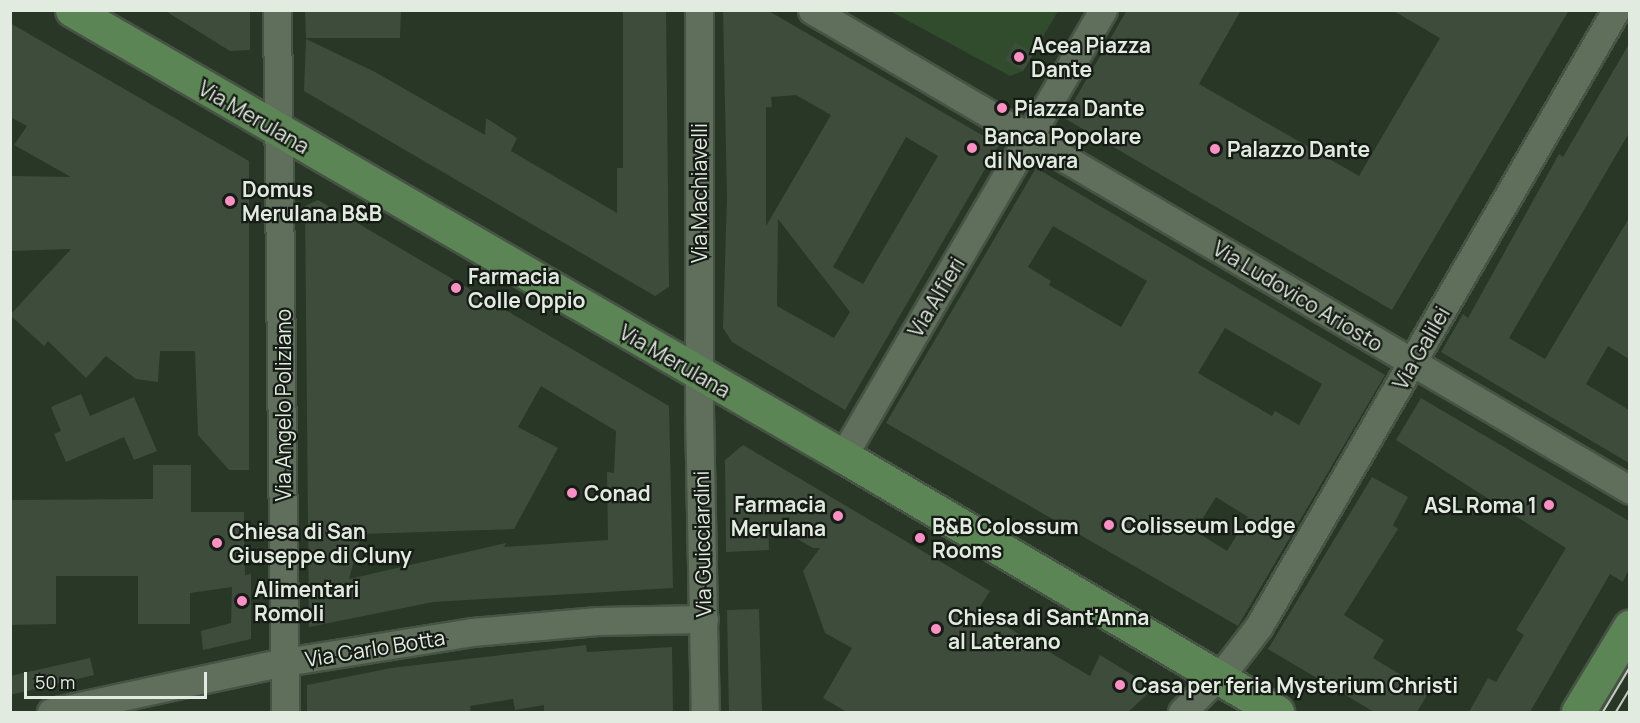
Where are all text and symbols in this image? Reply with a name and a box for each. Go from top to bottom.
place label: Acea Piazza Dante [1031,32,1151,82]
marker: Acea Piazza Dante [1012,50,1026,64]
street label: Via Merulana [194,75,314,159]
place label: Piazza Dante [1014,95,1145,121]
marker: Piazza Dante [995,101,1009,115]
street label: Via Machiavelli [686,123,712,263]
place label: Banca Popolare di Novara [984,123,1141,173]
place label: Palazzo Dante [1227,136,1370,162]
marker: Banca Popolare di Novara [965,141,979,155]
marker: Palazzo Dante [1208,142,1222,156]
place label: Domus Merulana B&B [242,176,382,226]
marker: Domus Merulana B&B [223,194,237,208]
street label: Via Ludovico Ariosto [1208,235,1388,357]
street label: Via Alfieri [902,253,970,341]
place label: Farmacia Colle Oppio [468,263,586,313]
marker: Farmacia Colle Oppio [449,281,463,295]
street label: Via Galilei [1387,302,1455,394]
street label: Via Angelo Poliziano [270,309,296,501]
street label: Via Merulana [615,319,735,403]
street label: Via Guicciardini [688,471,716,617]
place label: Conad [584,480,651,506]
marker: Conad [565,486,579,500]
place label: Farmacia Merulana [731,491,826,541]
place label: ASL Roma 1 [1423,492,1537,518]
marker: ASL Roma 1 [1542,498,1556,512]
marker: Farmacia Merulana [831,509,845,523]
place label: Colisseum Lodge [1121,512,1296,538]
place label: B&B Colossum Rooms [932,513,1079,563]
place label: Chiesa di San Giuseppe di Cluny [229,518,412,568]
marker: Colisseum Lodge [1102,518,1116,532]
marker: B&B Colossum Rooms [913,531,927,545]
marker: Chiesa di San Giuseppe di Cluny [210,536,224,550]
place label: Alimentari Romoli [254,576,359,626]
marker: Alimentari Romoli [235,594,249,608]
place label: Chiesa di Sant'Anna al Laterano [948,604,1149,654]
marker: Chiesa di Sant'Anna al Laterano [929,622,943,636]
street label: Via Carlo Botta [303,624,447,672]
scale bar [27,660,210,698]
text: 50 m [35,670,75,694]
place label: Casa per feria Mysterium Christi [1132,672,1458,698]
marker: Casa per feria Mysterium Christi [1113,678,1127,692]

